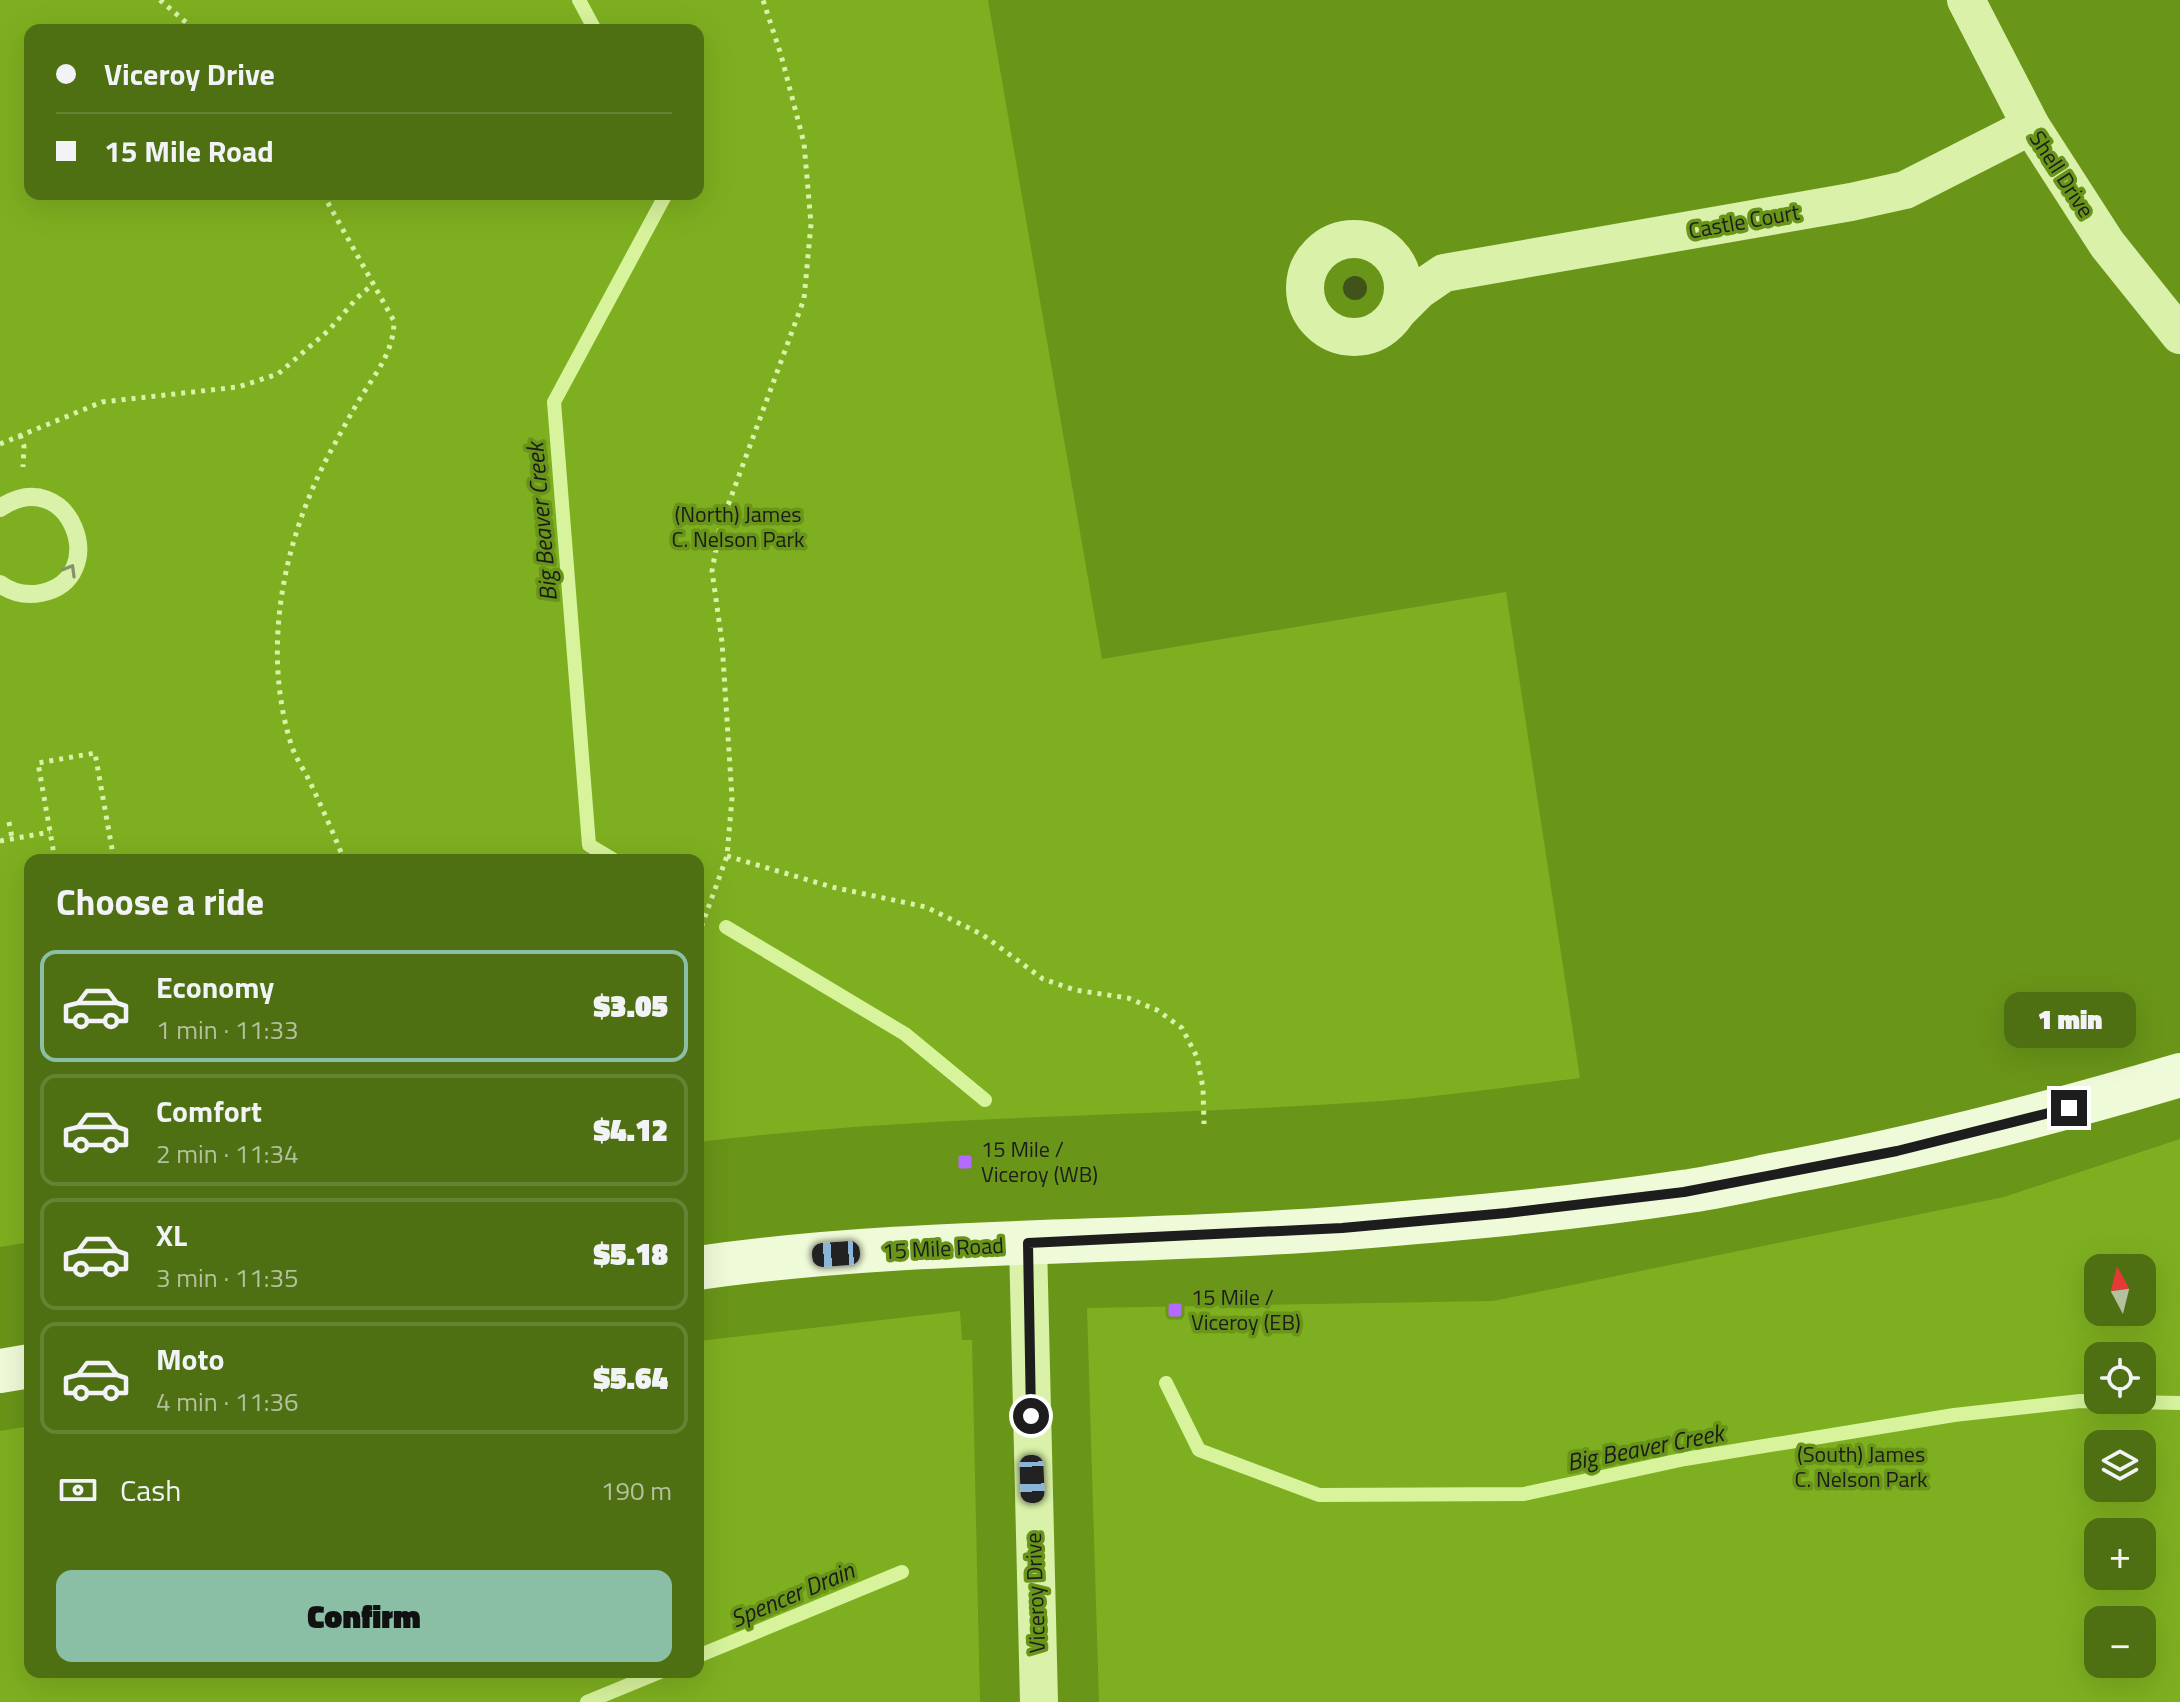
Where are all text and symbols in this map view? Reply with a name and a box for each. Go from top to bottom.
text: Viceroy Drive [104,51,275,97]
street label: Shell Drive [2021,124,2103,224]
text: 15 Mile Road [104,128,274,174]
street label: Castle Court [1686,194,1803,247]
water label: Big Beaver Creek [516,438,566,603]
park label: (North) James C. Nelson Park [671,497,805,556]
one-way arrow [60,564,76,579]
text: Choose a ride [56,874,264,929]
text: Economy [156,964,274,1010]
icon: car [60,970,132,1042]
text: $3.05 [594,983,668,1029]
callout: 1 min [2003,992,2135,1048]
text: 1 min [2038,1000,2102,1039]
text: 1 min · 11:33 [156,1010,299,1049]
text: Comfort [156,1088,262,1134]
route end [2051,1090,2087,1126]
icon: car [60,1094,132,1166]
text: $4.12 [594,1107,668,1153]
place label: 15 Mile / Viceroy (WB) [981,1132,1098,1191]
text: 2 min · 11:34 [156,1134,299,1173]
marker: 15 Mile / Viceroy (WB) [956,1153,974,1171]
text: XL [156,1212,187,1258]
icon: car [60,1218,132,1290]
street label: 15 Mile Road [881,1228,1005,1268]
text: $5.18 [594,1231,668,1277]
car [811,1240,861,1268]
north arrow [2084,1254,2156,1326]
map controls [2084,1254,2156,1678]
text: 3 min · 11:35 [156,1258,299,1297]
place label: 15 Mile / Viceroy (EB) [1191,1280,1301,1339]
marker: 15 Mile / Viceroy (EB) [1166,1301,1184,1319]
text: Moto [156,1336,224,1382]
icon: car [60,1342,132,1414]
button: locate [2084,1342,2156,1414]
text: $5.64 [594,1355,668,1401]
text: 4 min · 11:36 [156,1382,299,1421]
route start [1013,1398,1049,1434]
water label: Big Beaver Creek [1564,1414,1730,1480]
button: layers [2084,1430,2156,1502]
park label: (South) James C. Nelson Park [1794,1437,1928,1496]
car [1019,1455,1045,1503]
text: Cash [120,1467,181,1513]
icon: cash [56,1468,100,1512]
text: 190 m [601,1471,672,1510]
button: + [2084,1518,2156,1590]
street label: Viceroy Drive [1016,1532,1054,1654]
water label: Spencer Drain [725,1551,860,1636]
button: Confirm [56,1570,672,1662]
button: − [2084,1606,2156,1678]

